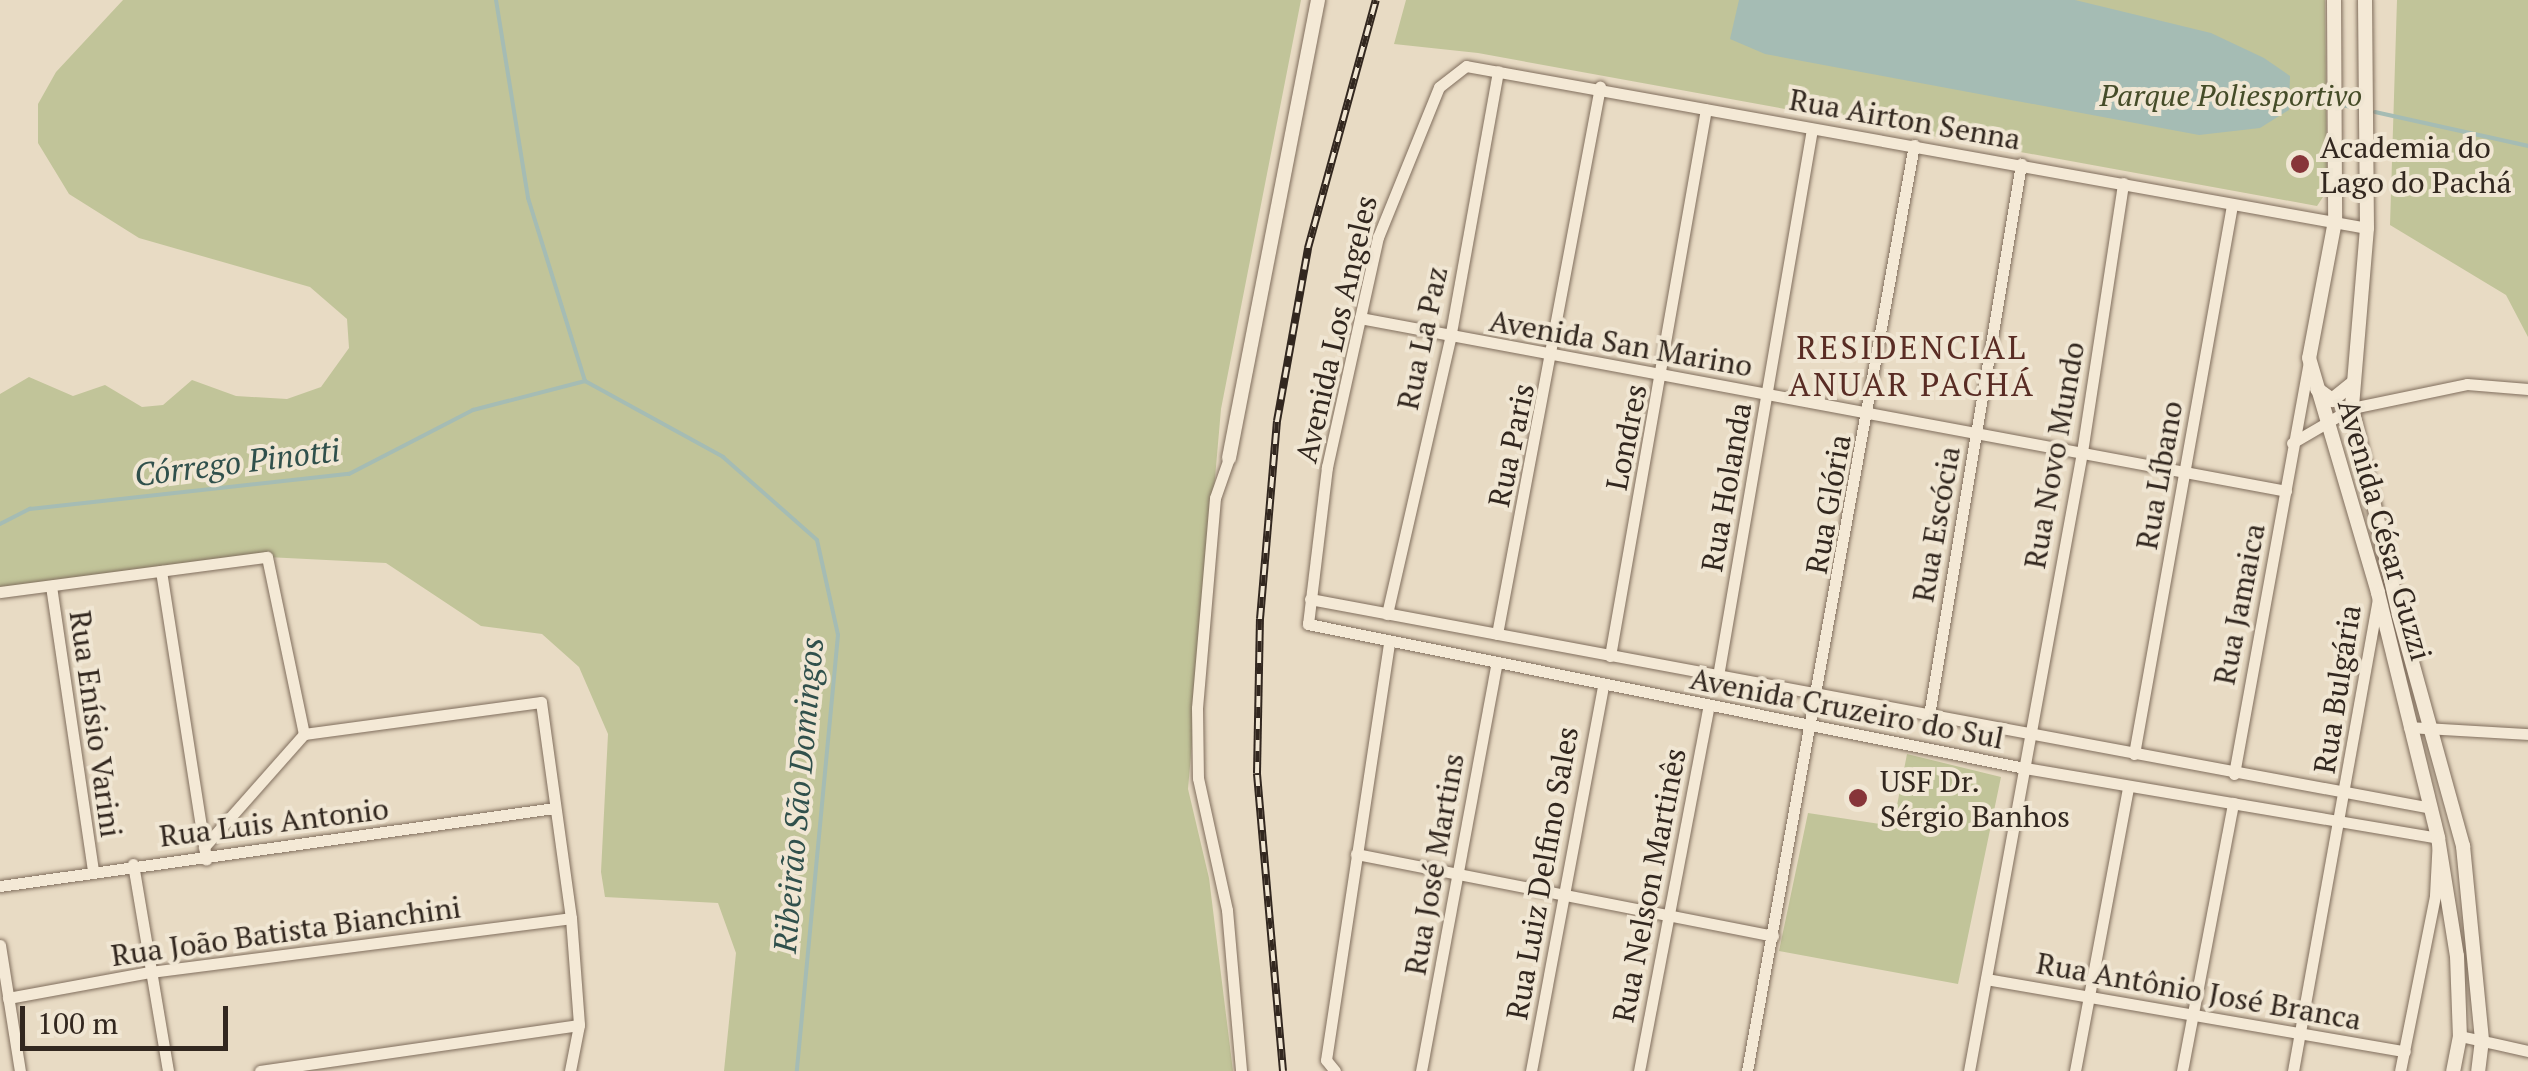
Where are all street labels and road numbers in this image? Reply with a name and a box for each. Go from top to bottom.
street label: Rua Airton Senna [1786,81,2024,157]
street label: Avenida Los Angeles [1288,192,1384,466]
street label: Rua La Paz [1389,263,1455,413]
street label: Avenida San Marino [1487,302,1755,384]
street label: Rua Novo Mundo [2016,339,2092,571]
street label: Rua Paris [1480,380,1542,510]
street label: Londres [1598,381,1654,493]
street label: Avenida César Guzzi [2330,395,2440,665]
street label: Rua Líbano [2128,398,2190,552]
street label: Rua Holanda [1693,400,1759,574]
street label: Rua Glória [1798,432,1858,576]
street label: Rua Escócia [1905,443,1967,605]
street label: Rua Jamaica [2206,520,2272,688]
street label: Rua Bulgária [2306,602,2368,776]
street label: Rua Enísio Varini [62,608,130,840]
street label: Avenida Cruzeiro do Sul [1687,660,2007,756]
street label: Rua Luiz Delfino Sales [1499,724,1585,1022]
street label: Rua Nelson Martinês [1605,745,1693,1025]
street label: Rua José Martins [1397,750,1471,978]
street label: Rua Luis Antonio [157,790,391,854]
street label: Rua João Batista Bianchini [109,889,463,973]
street label: Rua Antônio José Branca [2033,945,2365,1037]

